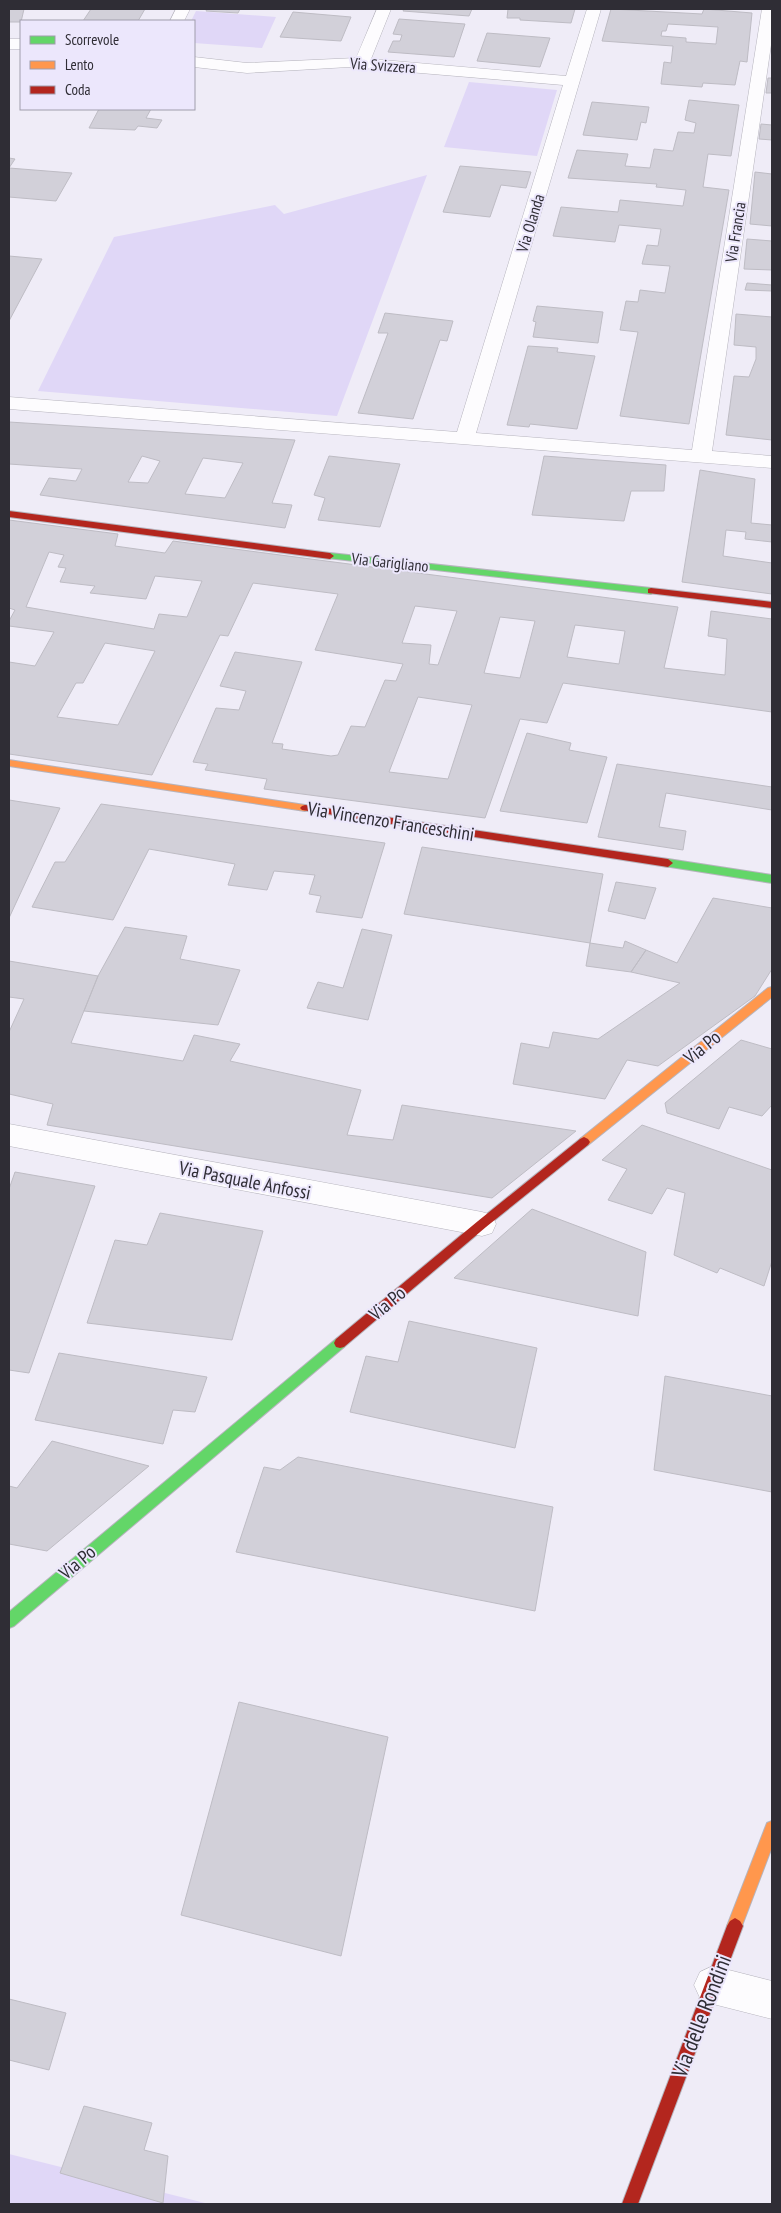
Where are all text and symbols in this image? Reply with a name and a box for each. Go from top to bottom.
legend [20,20,195,110]
text: Scorrevole [65,30,119,49]
street label: Via Svizzera [348,53,417,77]
text: Lento [65,55,94,74]
text: Coda [65,80,90,99]
street label: Via Olanda [511,191,548,256]
street label: Via Francia [720,200,750,265]
street label: Via Garigliano [350,548,430,576]
street label: Via Vincenzo Franceschini [305,796,476,846]
street label: Via Po [678,1025,725,1070]
street label: Via Pasquale Anfossi [176,1155,313,1205]
street label: Via Po [363,1281,410,1326]
street label: Via Po [53,1540,100,1585]
street label: Via delle Rondini [665,1951,737,2082]

